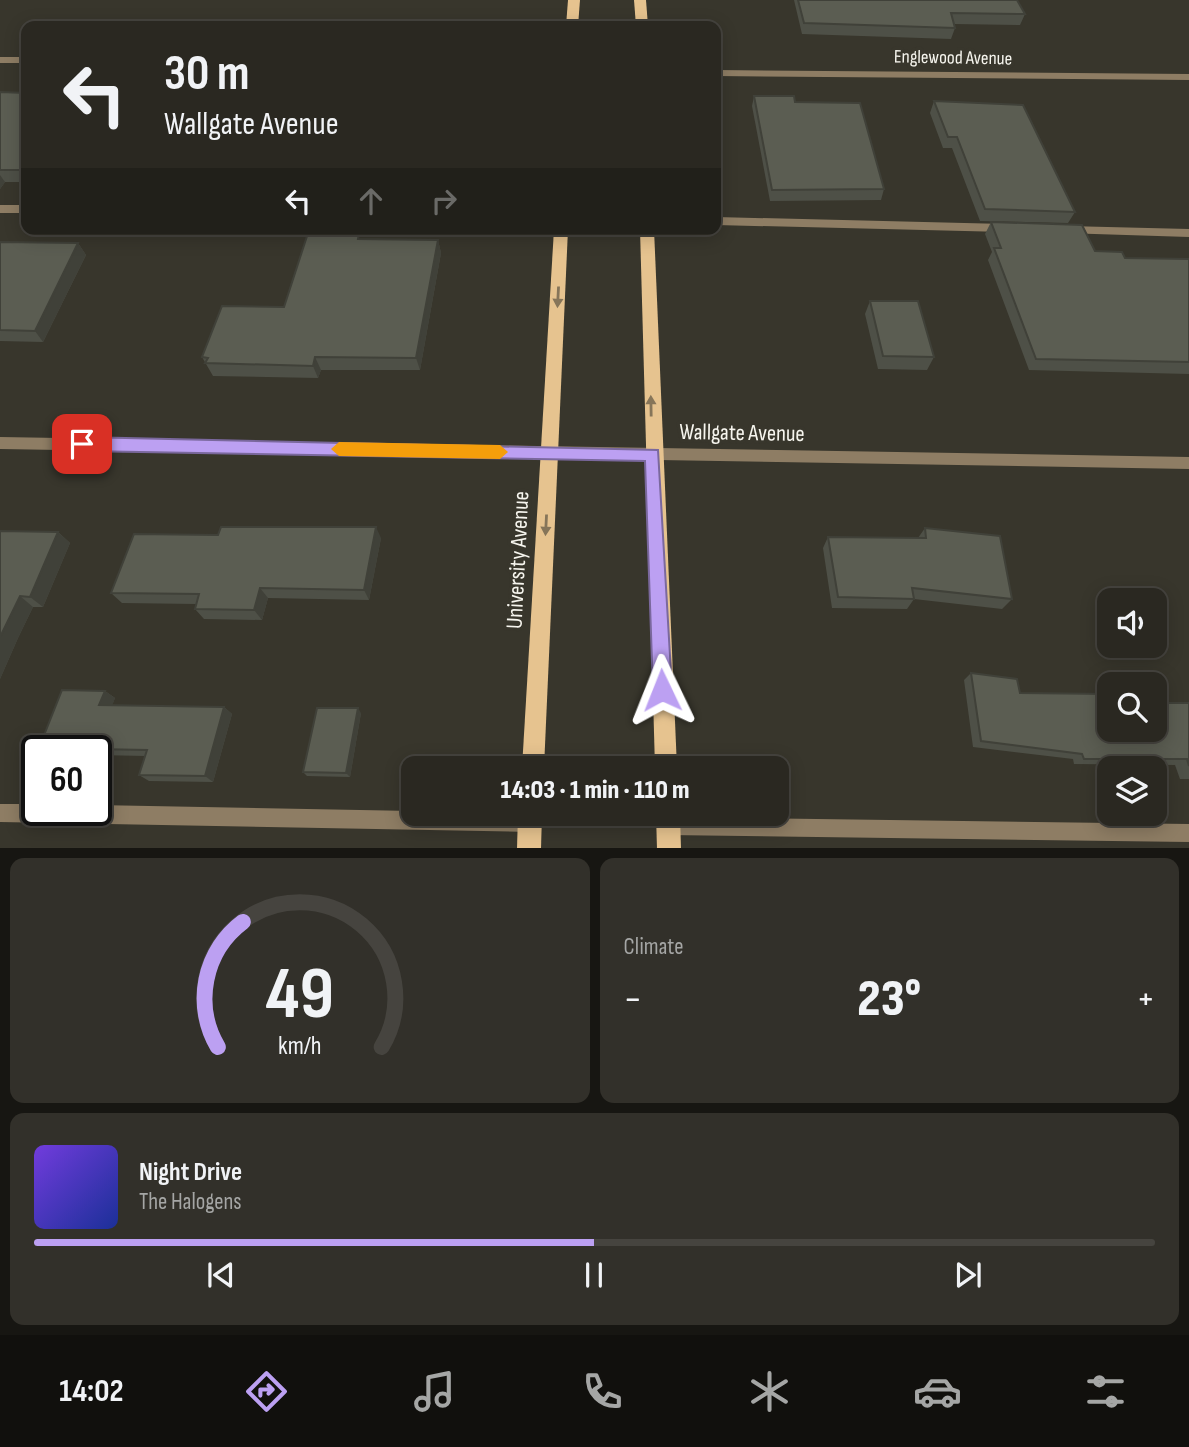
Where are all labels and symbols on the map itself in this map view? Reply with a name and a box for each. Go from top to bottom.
street label: Englewood Avenue [894,45,1012,71]
one-way arrow [552,287,563,309]
one-way arrow [646,395,657,417]
pin [52,414,112,474]
street label: Wallgate Avenue [679,418,805,448]
street label: University Avenue [500,490,536,630]
one-way arrow [540,514,551,536]
position arrow [625,653,699,727]
speed limit sign: 60 [21,735,112,826]

